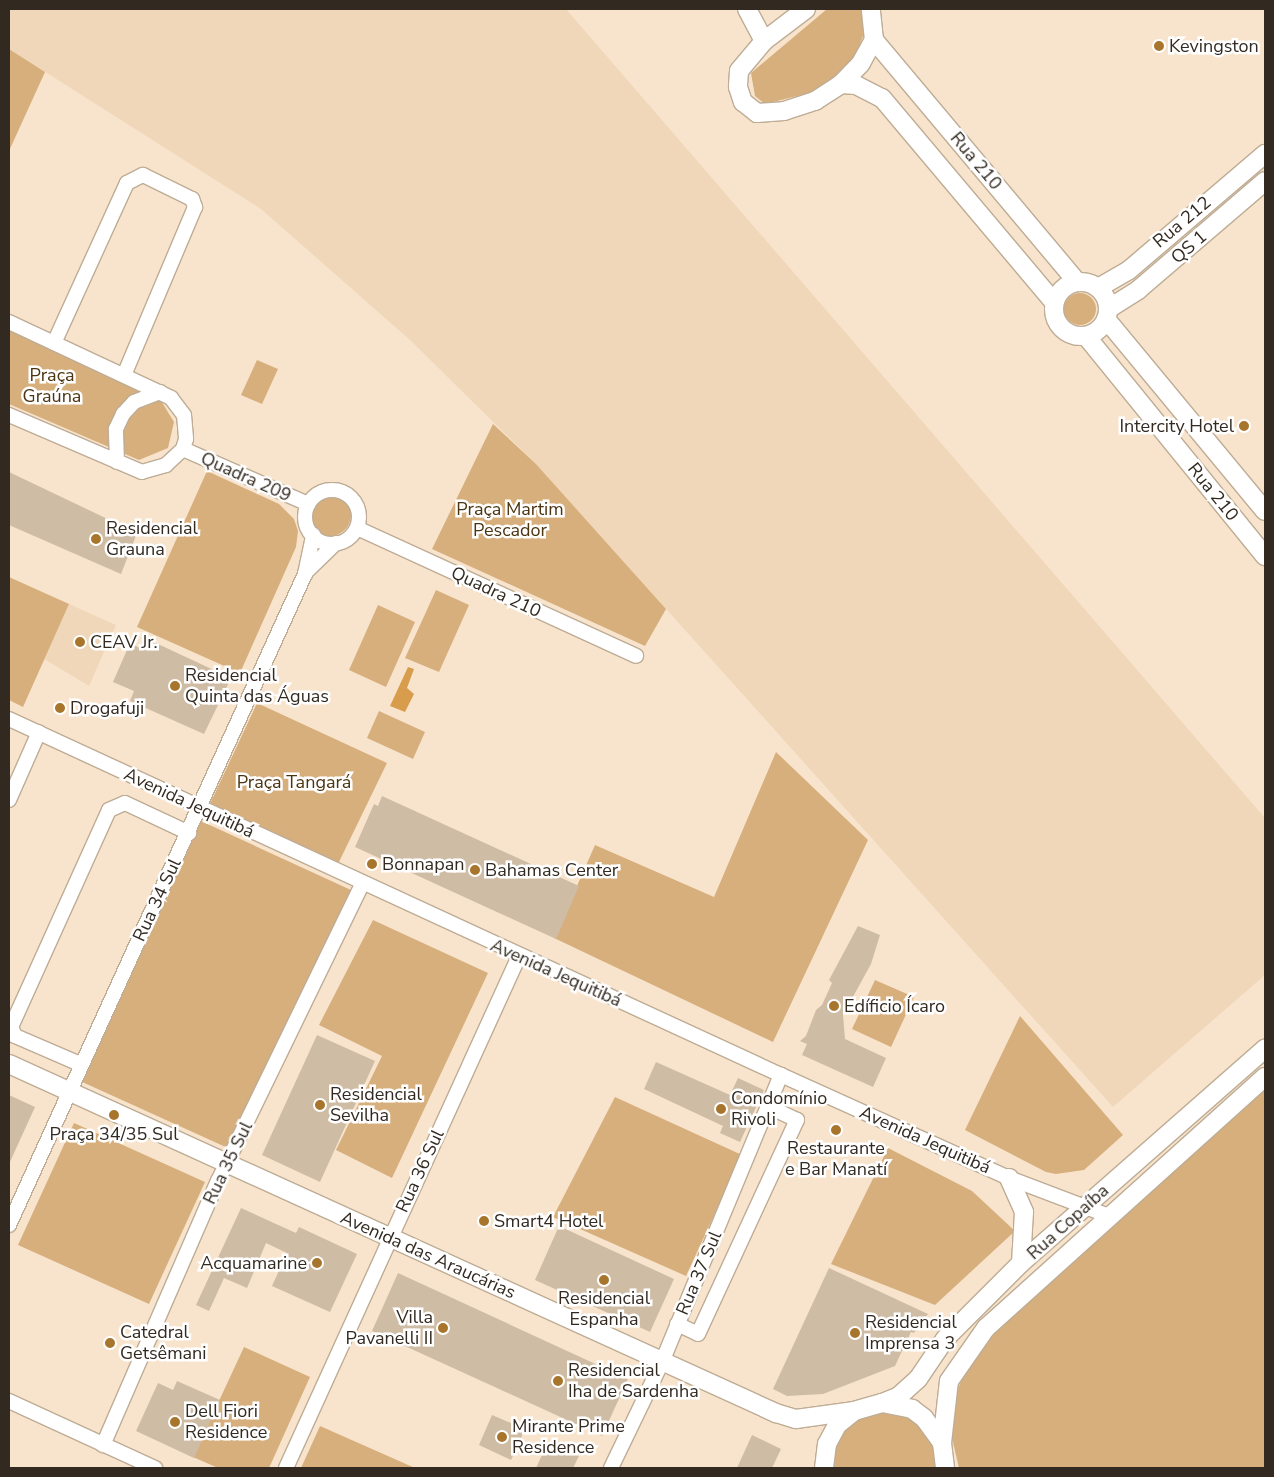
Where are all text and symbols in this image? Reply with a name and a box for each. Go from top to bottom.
place label: Kevingston [1169,35,1259,57]
marker: Kevingston [1153,40,1165,52]
street label: Rua 210 [946,128,1006,194]
street label: Rua 212 [1149,192,1215,252]
street label: QS 1 [1167,226,1211,268]
park label: Praça Graúna [23,365,81,408]
place label: Intercity Hotel [1120,415,1234,437]
marker: Intercity Hotel [1238,420,1250,432]
street label: Quadra 209 [197,447,295,507]
street label: Rua 210 [1183,459,1243,525]
park label: Praça Martim Pescador [456,499,564,542]
place label: Residencial Grauna [106,518,198,560]
marker: Residencial Grauna [90,533,102,545]
street label: Quadra 210 [448,562,544,622]
place label: CEAV Jr. [90,631,158,653]
marker: CEAV Jr. [74,636,86,648]
place label: Residencial Quinta das Águas [185,665,329,708]
marker: Residencial Quinta das Águas [169,680,181,692]
place label: Drogafuji [70,697,144,719]
marker: Drogafuji [54,702,66,714]
street label: Avenida Jequitibá [120,763,258,843]
park label: Praça Tangará [237,771,351,793]
place label: Bonnapan [382,853,464,875]
street label: Rua 34 Sul [128,855,186,945]
marker: Bonnapan [366,858,378,870]
place label: Bahamas Center [485,859,618,881]
marker: Bahamas Center [469,864,481,876]
street label: Avenida Jequitibá [487,934,625,1012]
place label: Edíficio Ícaro [844,995,945,1017]
marker: Edíficio Ícaro [828,1000,840,1012]
place label: Residencial Sevilha [330,1084,422,1126]
place label: Condomínio Rivoli [731,1088,827,1130]
marker: Residencial Sevilha [314,1099,326,1111]
street label: Avenida Jequitibá [856,1101,994,1179]
marker: Condomínio Rivoli [715,1103,727,1115]
marker: Praça 34/35 Sul [108,1109,120,1121]
street label: Rua 35 Sul [199,1118,257,1208]
place label: Praça 34/35 Sul [50,1123,178,1145]
marker: Restaurante e Bar Manatí [830,1124,842,1136]
street label: Rua 36 Sul [391,1126,449,1216]
place label: Restaurante e Bar Manatí [785,1138,887,1180]
street label: Rua Copaíba [1023,1180,1113,1264]
street label: Avenida das Araucárias [337,1207,519,1303]
place label: Smart4 Hotel [494,1210,603,1232]
marker: Smart4 Hotel [478,1215,490,1227]
street label: Rua 37 Sul [672,1228,726,1318]
place label: Acquamarine [200,1252,307,1274]
marker: Acquamarine [311,1257,323,1269]
marker: Residencial Espanha [598,1274,610,1286]
place label: Residencial Espanha [558,1288,650,1330]
place label: Villa Pavanelli II [345,1307,433,1350]
place label: Residencial Imprensa 3 [865,1312,957,1355]
place label: Catedral Getsêmani [120,1322,207,1365]
marker: Villa Pavanelli II [437,1322,449,1334]
marker: Residencial Imprensa 3 [849,1327,861,1339]
marker: Catedral Getsêmani [104,1337,116,1349]
place label: Residencial Iha de Sardenha [568,1360,699,1402]
marker: Residencial Iha de Sardenha [552,1375,564,1387]
place label: Dell Fiori Residence [185,1401,267,1444]
marker: Dell Fiori Residence [169,1416,181,1428]
place label: Mirante Prime Residence [512,1416,625,1458]
marker: Mirante Prime Residence [496,1431,508,1443]

